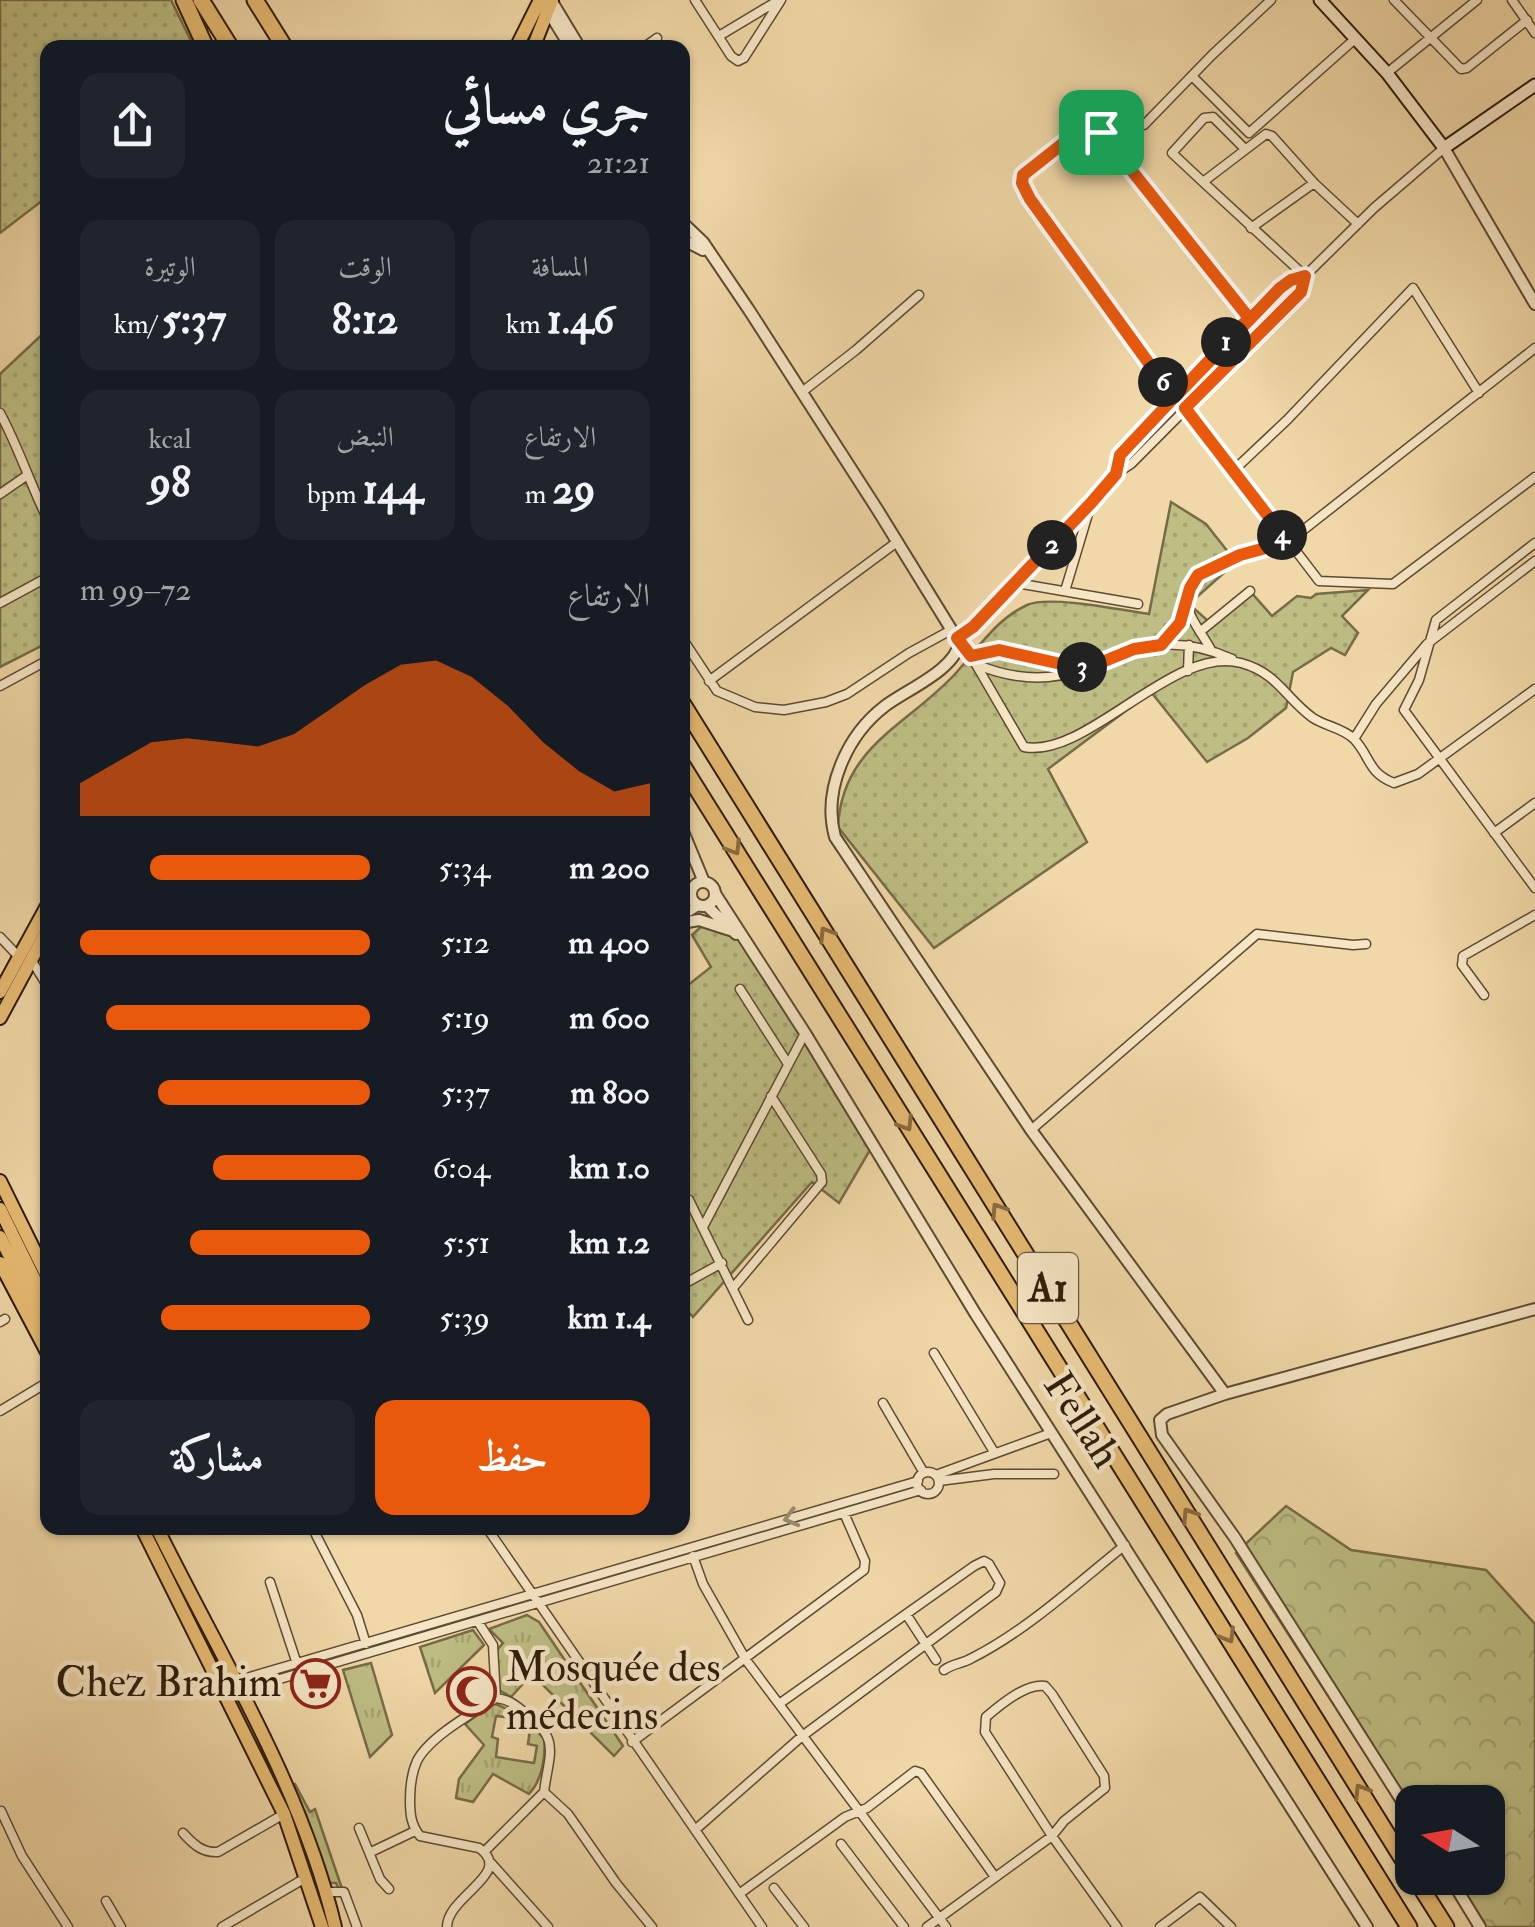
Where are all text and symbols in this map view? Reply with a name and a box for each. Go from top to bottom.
text: جري مسائي [443,71,650,140]
button: share [80,73,185,178]
pin [1059,90,1144,175]
icon: arrive [1074,105,1129,160]
text: 21:21 [587,143,650,183]
text: الوتيرة [144,250,196,285]
text: الوقت [338,250,392,285]
text: المسافة [531,250,589,285]
text: 5:37 [162,294,226,346]
text: 8:12 [332,294,398,346]
text: 1.46 [547,294,614,346]
text: /km [114,307,162,342]
text: km [506,307,547,342]
pin: 1 [1201,317,1251,367]
text: 1 [1221,324,1231,359]
pin: 6 [1138,357,1188,407]
text: 6 [1156,364,1170,399]
text: النبض [336,420,394,455]
text: الارتفاع [524,420,596,455]
text: kcal [149,422,191,457]
text: 98 [149,457,191,509]
text: 144 [363,464,423,516]
text: 29 [552,464,595,516]
text: bpm [307,477,363,512]
text: m [525,477,552,512]
pin: 4 [1257,510,1307,560]
text: 4 [1274,517,1290,552]
pin: 2 [1027,520,1077,570]
text: 2 [1045,527,1059,562]
text: 72–99 m [80,570,191,610]
text: الارتفاع [567,576,650,616]
pin: 3 [1057,642,1107,692]
text: 3 [1077,649,1087,684]
one-way arrow [722,837,741,855]
text: 5:34 [439,848,490,888]
text: 200 m [569,848,650,888]
text: 5:12 [440,923,490,963]
text: 400 m [568,923,650,963]
one-way arrow [819,927,838,945]
text: 5:19 [440,998,490,1038]
text: 600 m [570,998,650,1038]
text: 5:37 [441,1073,490,1113]
text: 800 m [571,1073,650,1113]
one-way arrow [894,1113,913,1131]
text: 6:04 [432,1148,490,1188]
text: 1.0 km [569,1148,650,1188]
one-way arrow [991,1203,1010,1221]
text: 5:51 [443,1223,490,1263]
text: 1.2 km [569,1223,650,1263]
road number: A1 [1018,1253,1078,1323]
text: 5:39 [439,1298,490,1338]
text: 1.4 km [568,1298,650,1338]
street label: Fellah [1032,1362,1132,1478]
button: مشاركة [80,1400,355,1515]
button: حفظ [375,1400,650,1515]
one-way arrow [783,1506,800,1527]
one-way arrow [1183,1508,1202,1526]
one-way arrow [1215,1625,1234,1643]
place label: Mosquée des médecins [506,1642,721,1742]
place label: Chez Brahim [55,1657,281,1709]
supermarket icon: Chez Brahim [290,1657,342,1709]
mosque icon: Mosquée des médecins [445,1666,497,1718]
one-way arrow [1354,1784,1373,1802]
north arrow [1395,1785,1505,1895]
map controls [1395,1785,1505,1895]

